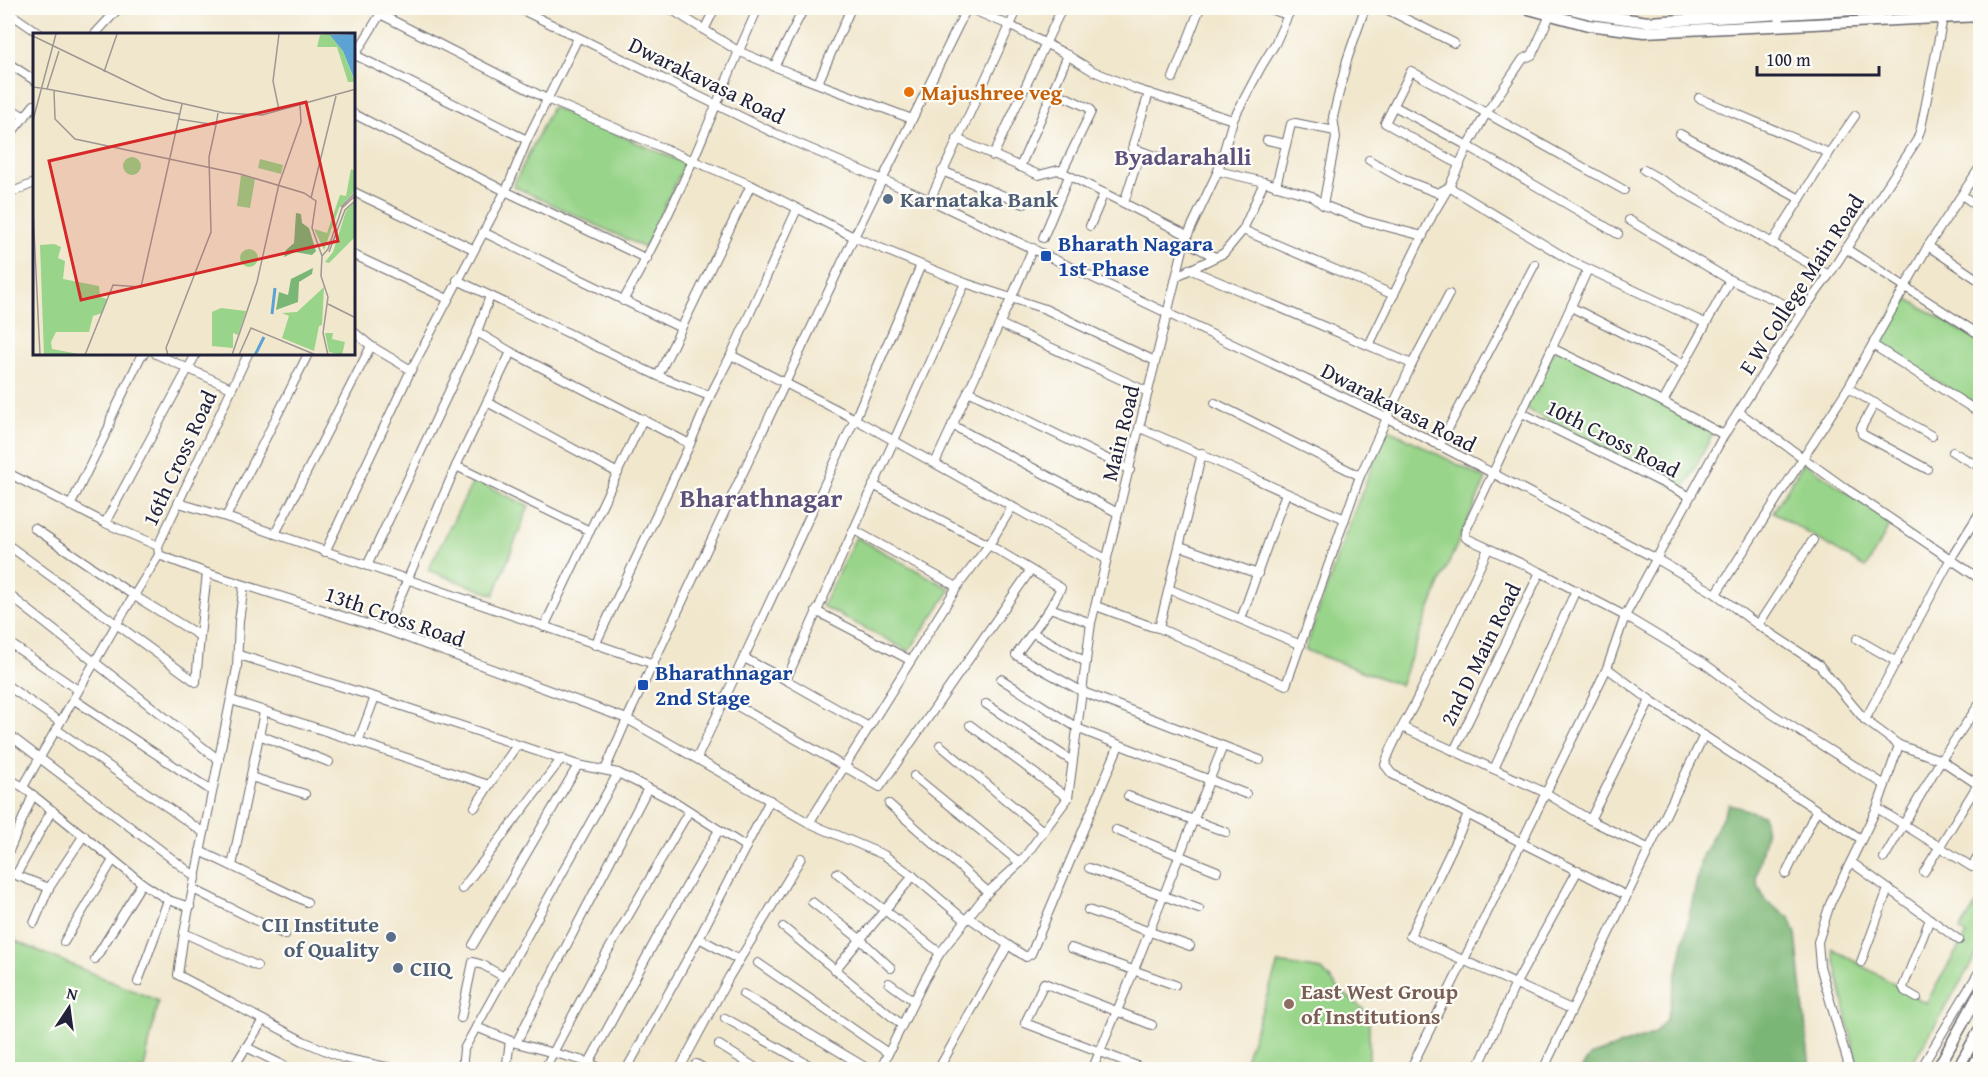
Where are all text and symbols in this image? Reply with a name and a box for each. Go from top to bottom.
street label: Dwarakavasa Road [623,28,791,132]
inset map [33,33,356,356]
scale bar [1757,39,1878,77]
text: 100 m [1766,46,1811,73]
place label: Majushree veg [921,76,1063,108]
marker: Majushree veg [902,85,916,99]
district label: Byadarahalli [1114,139,1252,174]
place label: Karnataka Bank [900,183,1059,215]
street label: E W College Main Road [1731,187,1872,380]
marker: Karnataka Bank [881,192,895,206]
place label: Bharath Nagara 1st Phase [1058,227,1214,284]
marker: Bharath Nagara 1st Phase [1039,249,1053,263]
street label: Dwarakavasa Road [1316,354,1482,460]
street label: Main Road [1093,381,1147,484]
street label: 16th Cross Road [134,385,225,531]
street label: 10th Cross Road [1541,391,1686,486]
district label: Bharathnagar [680,478,842,517]
street label: 13th Cross Road [321,577,470,655]
street label: 2nd D Main Road [1432,577,1529,731]
place label: Bharathnagar 2nd Stage [655,656,793,713]
marker: Bharathnagar 2nd Stage [636,678,650,692]
place label: CII Institute of Quality [262,908,380,965]
marker: CII Institute of Quality [384,930,398,944]
place label: CIIQ [410,952,453,984]
marker: CIIQ [391,961,405,975]
place label: East West Group of Institutions [1301,975,1458,1032]
north arrow [39,978,99,1038]
text: N [64,980,81,1006]
marker: East West Group of Institutions [1282,997,1296,1011]

